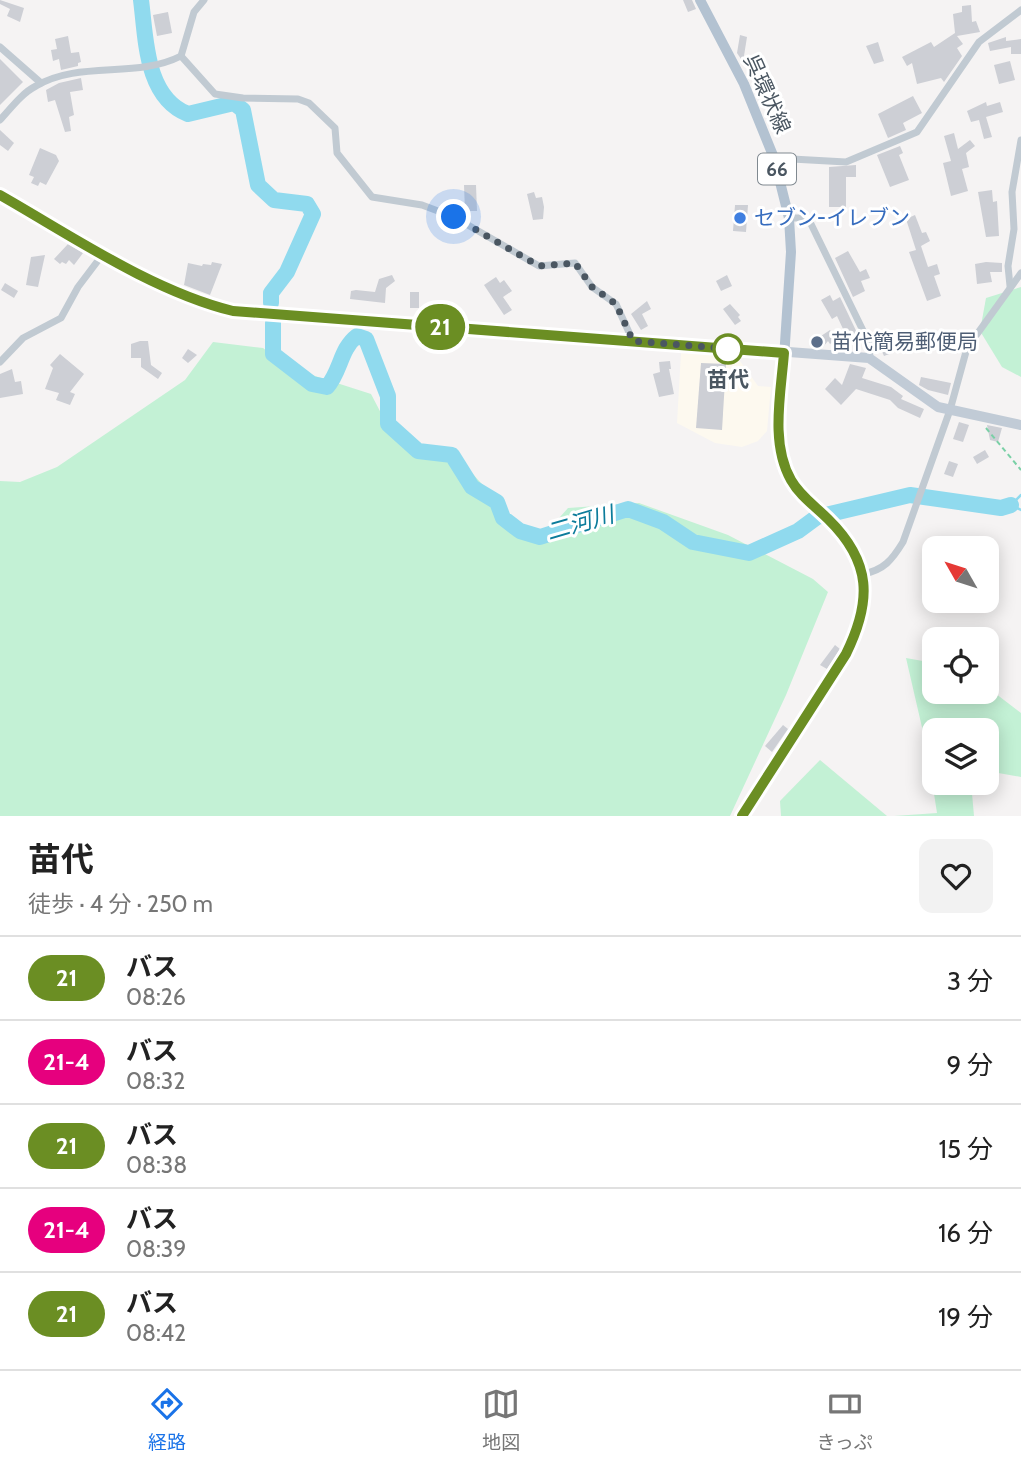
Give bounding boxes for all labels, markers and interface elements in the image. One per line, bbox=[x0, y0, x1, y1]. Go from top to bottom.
street label: 呉環状線 bbox=[739, 50, 796, 137]
road number: 66 bbox=[758, 154, 796, 184]
your location bbox=[436, 199, 471, 234]
place label: セブン-イレブン bbox=[754, 205, 910, 230]
marker: セブン-イレブン bbox=[732, 210, 748, 226]
line badge: 21 bbox=[408, 304, 472, 350]
text: 21 bbox=[429, 312, 451, 341]
place label: 苗代簡易郵便局 bbox=[831, 329, 978, 354]
marker: 苗代 bbox=[713, 334, 743, 364]
marker: 苗代簡易郵便局 bbox=[809, 334, 825, 350]
place label: 苗代 bbox=[707, 367, 749, 392]
water label: 二河川 bbox=[543, 499, 620, 546]
north arrow bbox=[922, 536, 999, 612]
map controls bbox=[922, 536, 999, 795]
button: locate bbox=[922, 627, 999, 704]
button: layers bbox=[922, 718, 999, 795]
text: 苗代 bbox=[28, 839, 94, 879]
button: heart bbox=[919, 839, 993, 913]
text: 徒歩 · 4 分 · 250 m bbox=[28, 890, 213, 918]
text: バス bbox=[126, 951, 178, 983]
text: 21 bbox=[56, 963, 77, 992]
text: 3 分 bbox=[947, 965, 993, 997]
text: 08:26 bbox=[126, 983, 186, 1011]
text: バス bbox=[126, 1035, 178, 1067]
text: 21-4 bbox=[43, 1047, 90, 1076]
text: 9 分 bbox=[946, 1049, 993, 1081]
text: 08:32 bbox=[126, 1067, 185, 1095]
text: バス bbox=[126, 1119, 178, 1151]
text: 21 bbox=[56, 1131, 77, 1160]
text: 15 分 bbox=[939, 1133, 993, 1165]
text: 08:38 bbox=[126, 1151, 187, 1179]
text: バス bbox=[126, 1203, 178, 1235]
text: 21-4 bbox=[43, 1215, 90, 1244]
text: 16 分 bbox=[938, 1217, 993, 1249]
text: 08:39 bbox=[126, 1235, 186, 1263]
text: バス bbox=[126, 1287, 178, 1319]
text: 21 bbox=[56, 1299, 77, 1328]
text: 19 分 bbox=[938, 1301, 993, 1333]
text: 08:42 bbox=[126, 1319, 186, 1347]
tab: 経路 bbox=[148, 1385, 186, 1454]
tab: 地図 bbox=[482, 1385, 520, 1454]
tab: きっぷ bbox=[817, 1385, 873, 1454]

